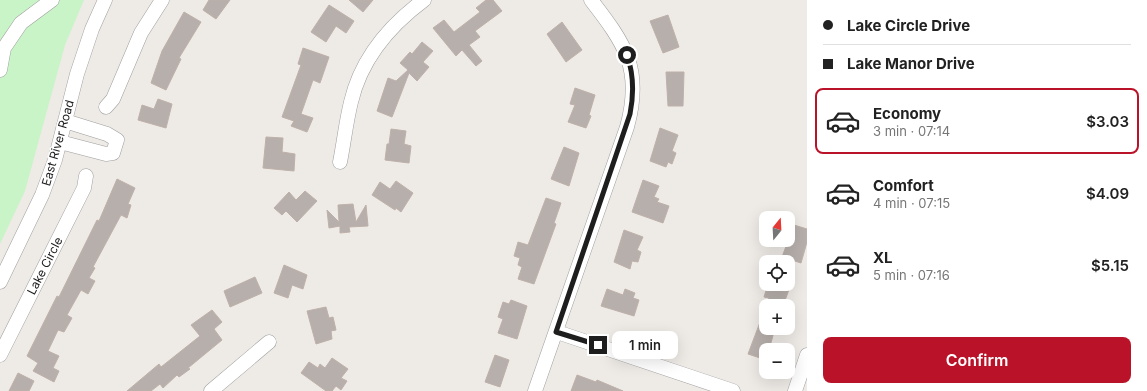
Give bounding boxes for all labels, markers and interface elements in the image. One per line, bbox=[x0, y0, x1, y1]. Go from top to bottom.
text: Lake Circle Drive bbox=[847, 16, 970, 35]
route start bbox=[618, 46, 636, 64]
text: Lake Manor Drive bbox=[847, 54, 975, 73]
street label: East River Road bbox=[38, 98, 77, 187]
icon: car bbox=[825, 103, 861, 139]
text: Economy bbox=[873, 104, 941, 123]
text: $3.03 bbox=[1086, 112, 1129, 131]
text: 3 min · 07:14 bbox=[873, 123, 950, 139]
icon: car bbox=[825, 175, 861, 211]
text: Comfort bbox=[873, 176, 934, 195]
text: $4.09 bbox=[1086, 184, 1129, 203]
text: 4 min · 07:15 bbox=[873, 195, 950, 211]
north arrow bbox=[759, 211, 795, 247]
map controls bbox=[759, 211, 795, 379]
street label: Lake Circle bbox=[24, 234, 66, 297]
icon: car bbox=[825, 247, 861, 283]
text: XL bbox=[873, 248, 893, 267]
button: locate bbox=[759, 255, 795, 291]
text: $5.15 bbox=[1091, 256, 1129, 275]
text: 5 min · 07:16 bbox=[873, 267, 950, 283]
button: + bbox=[759, 299, 795, 335]
callout: 1 min bbox=[612, 331, 678, 359]
route end bbox=[589, 336, 607, 354]
text: 1 min bbox=[629, 337, 661, 353]
button: Confirm bbox=[823, 337, 1131, 383]
button: − bbox=[759, 343, 795, 379]

